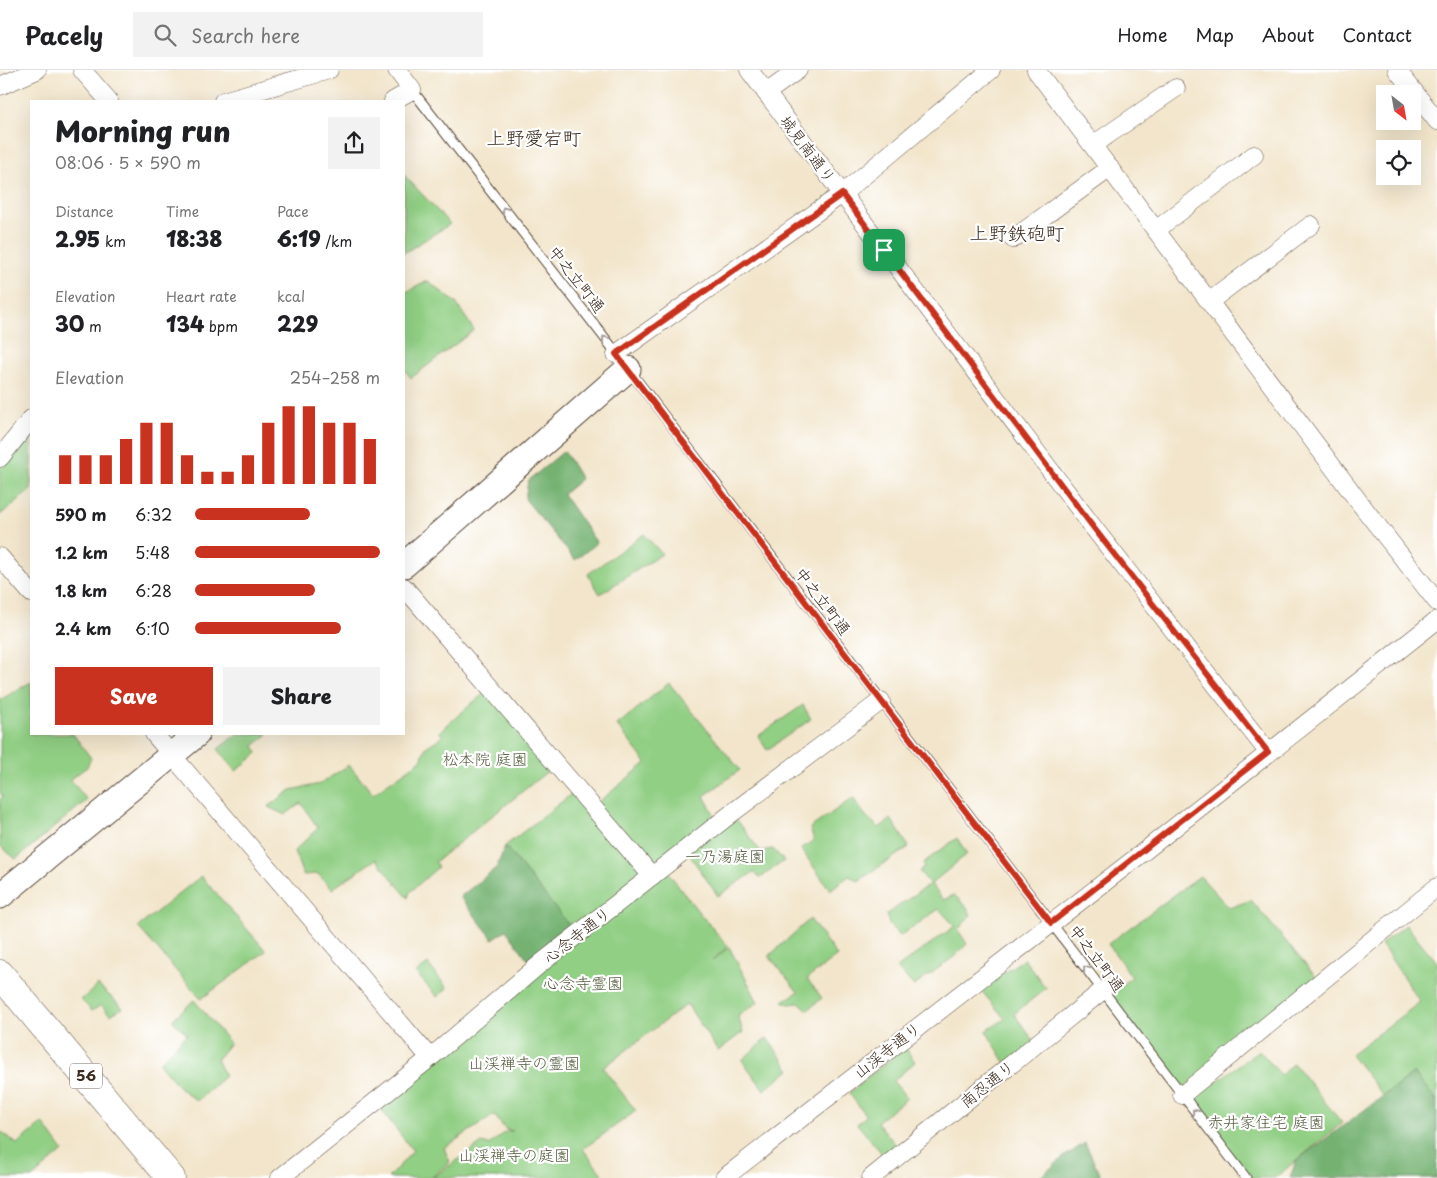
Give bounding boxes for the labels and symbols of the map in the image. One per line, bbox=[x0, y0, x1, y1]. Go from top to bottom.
north arrow bbox=[1376, 85, 1421, 130]
street label: 城見南通り bbox=[775, 109, 842, 188]
district label: 上野愛宕町 bbox=[486, 123, 582, 151]
one-way arrow bbox=[502, 207, 511, 216]
district label: 上野鉄砲町 bbox=[969, 218, 1065, 246]
pin bbox=[863, 229, 905, 271]
street label: 中之立町通 bbox=[544, 239, 612, 317]
one-way arrow bbox=[602, 335, 611, 345]
street label: 中之立町通 bbox=[790, 561, 857, 640]
park label: 松本院 庭園 bbox=[442, 746, 528, 770]
park label: 一乃湯庭園 bbox=[685, 843, 765, 867]
street label: 心念寺通り bbox=[537, 900, 615, 968]
street label: 中之立町通 bbox=[1064, 918, 1131, 997]
one-way arrow bbox=[1083, 965, 1092, 975]
park label: 心念寺霊園 bbox=[543, 970, 623, 994]
street label: 山渓寺通り bbox=[847, 1015, 925, 1083]
park label: 山渓禅寺の霊園 bbox=[468, 1050, 580, 1074]
street label: 南忍通り bbox=[954, 1054, 1019, 1113]
road number: 56 bbox=[70, 1064, 102, 1088]
one-way arrow bbox=[1192, 1108, 1201, 1118]
park label: 赤井家住宅 庭園 bbox=[1207, 1109, 1325, 1133]
park label: 山渓禅寺の庭園 bbox=[458, 1142, 570, 1166]

